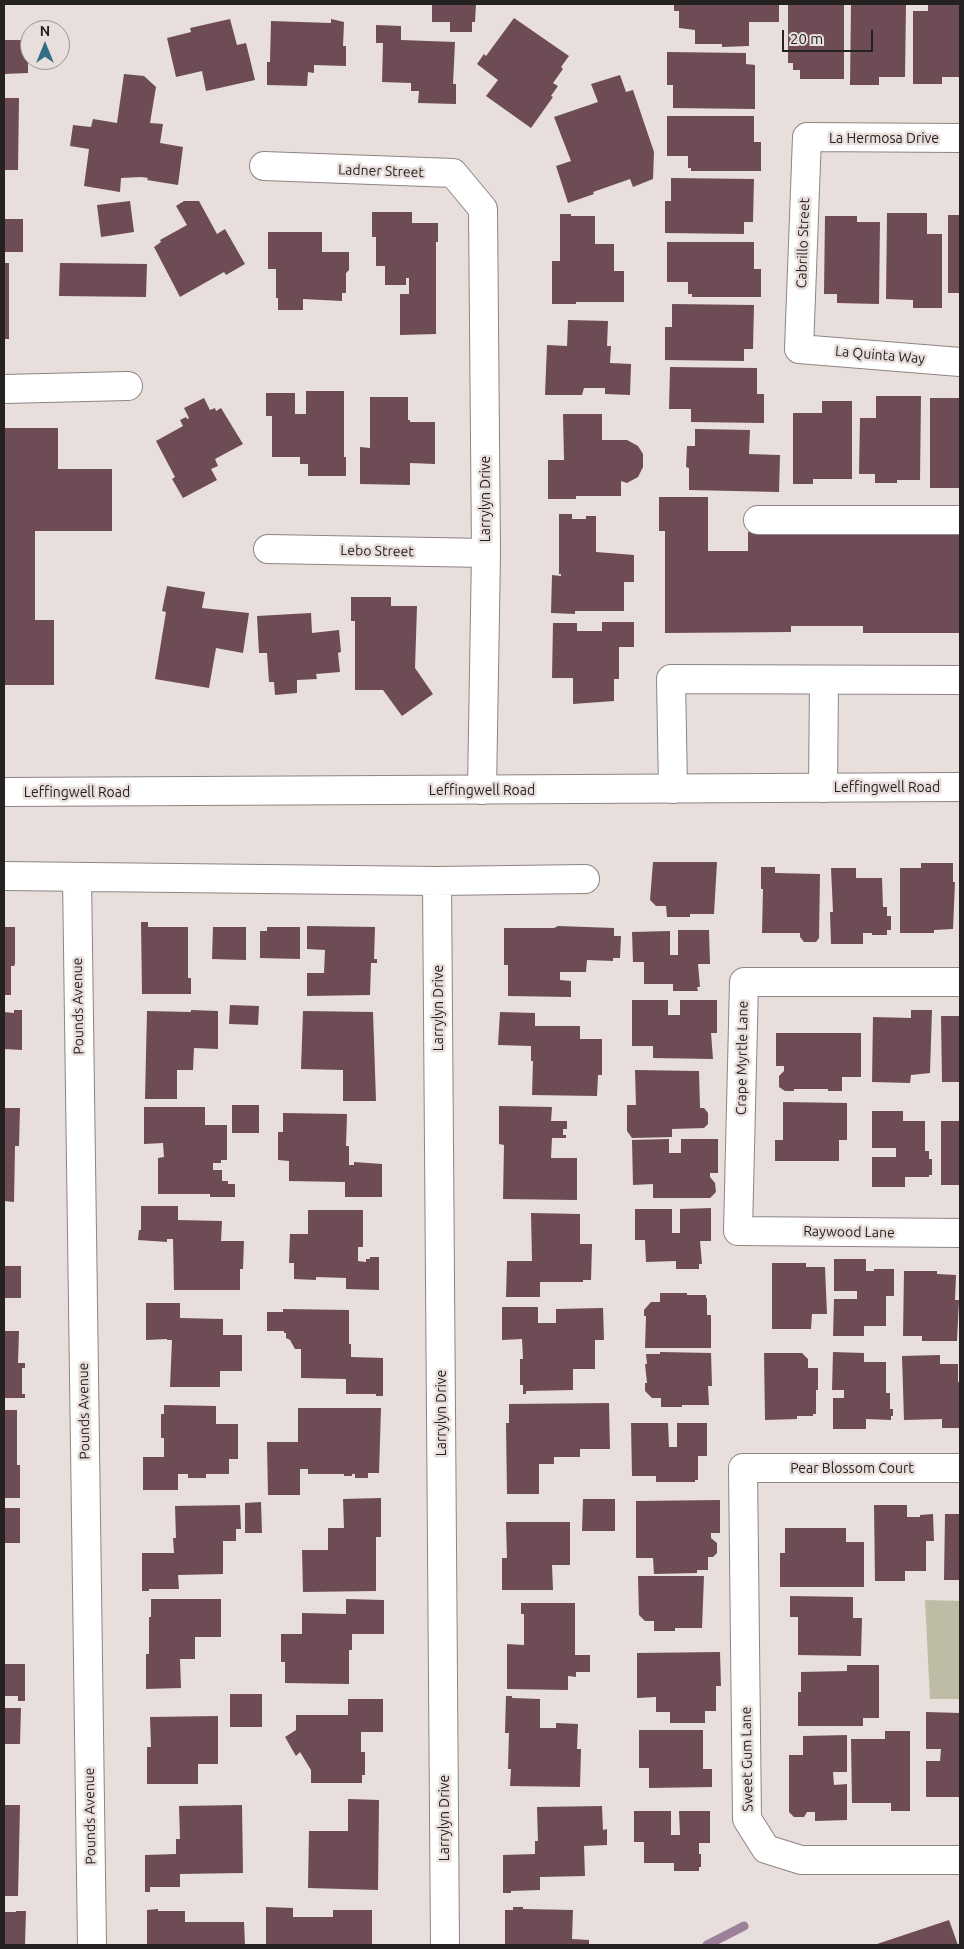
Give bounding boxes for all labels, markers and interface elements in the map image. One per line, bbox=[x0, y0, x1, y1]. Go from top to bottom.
north arrow bbox=[20, 20, 70, 70]
scale bar bbox=[784, 20, 875, 52]
text: N bbox=[40, 23, 50, 39]
text: 20 m bbox=[790, 30, 823, 47]
street label: La Hermosa Drive bbox=[829, 130, 939, 146]
street label: Ladner Street bbox=[338, 161, 424, 181]
street label: Cabrillo Street bbox=[793, 197, 813, 289]
street label: La Quinta Way bbox=[834, 343, 926, 367]
street label: Larrylyn Drive bbox=[477, 456, 493, 542]
street label: Lebo Street bbox=[340, 542, 414, 560]
street label: Leffingwell Road bbox=[834, 779, 940, 795]
street label: Leffingwell Road bbox=[429, 782, 535, 798]
street label: Leffingwell Road bbox=[24, 784, 130, 800]
street label: Pounds Avenue bbox=[69, 957, 87, 1055]
street label: Larrylyn Drive bbox=[430, 965, 446, 1051]
street label: Crape Myrtle Lane bbox=[733, 1001, 751, 1115]
street label: Raywood Lane bbox=[803, 1223, 895, 1241]
street label: Pounds Avenue bbox=[75, 1362, 93, 1460]
street label: Larrylyn Drive bbox=[433, 1370, 449, 1456]
street label: Pear Blossom Court bbox=[790, 1460, 914, 1476]
street label: Sweet Gum Lane bbox=[738, 1706, 756, 1812]
street label: Pounds Avenue bbox=[81, 1767, 99, 1865]
street label: Larrylyn Drive bbox=[436, 1775, 452, 1861]

